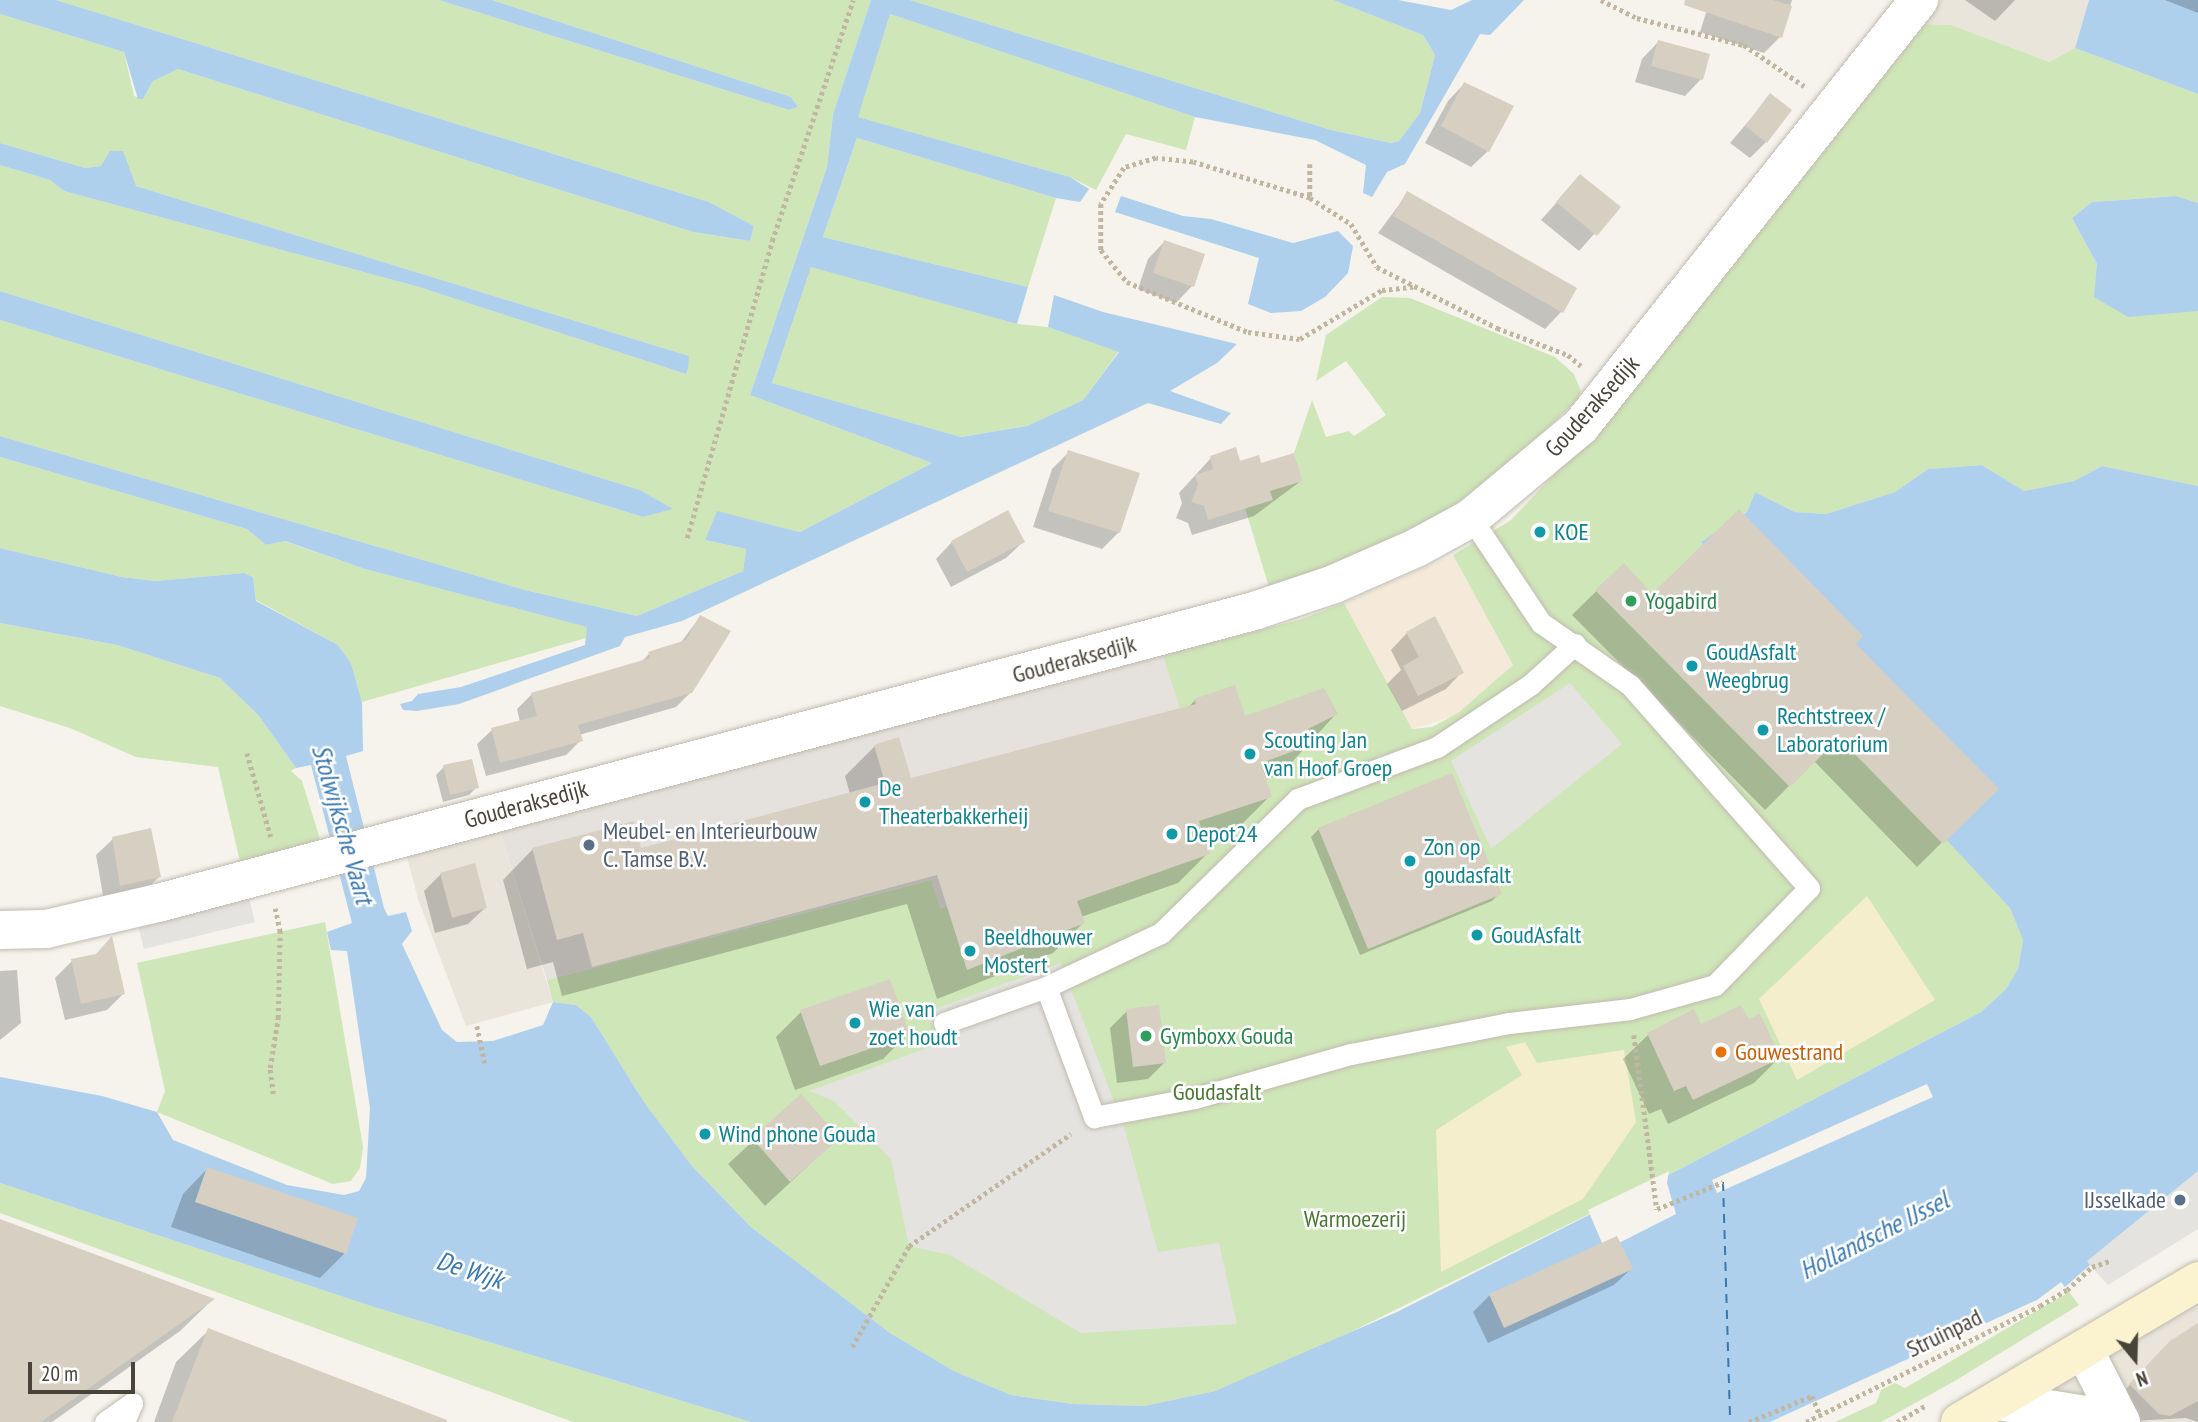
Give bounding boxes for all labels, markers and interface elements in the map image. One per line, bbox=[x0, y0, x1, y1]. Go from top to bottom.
street label: Gouderaksedijk bbox=[1539, 349, 1645, 463]
place label: KOE bbox=[1554, 518, 1589, 546]
marker: KOE bbox=[1532, 524, 1548, 540]
place label: Yogabird bbox=[1645, 587, 1717, 615]
marker: Yogabird bbox=[1623, 593, 1639, 609]
street label: Gouderaksedijk bbox=[1009, 629, 1139, 689]
place label: GoudAsfalt Weegbrug bbox=[1706, 638, 1796, 694]
marker: GoudAsfalt Weegbrug bbox=[1684, 658, 1700, 674]
place label: Rechtstreex / Laboratorium bbox=[1777, 702, 1888, 758]
marker: Rechtstreex / Laboratorium bbox=[1755, 722, 1771, 738]
place label: Scouting Jan van Hoof Groep bbox=[1264, 726, 1392, 782]
water label: Stolwijksche Vaart bbox=[305, 741, 381, 907]
marker: Scouting Jan van Hoof Groep bbox=[1242, 746, 1258, 762]
street label: Gouderaksedijk bbox=[461, 774, 591, 834]
place label: De Theaterbakkerheij bbox=[879, 774, 1028, 830]
marker: De Theaterbakkerheij bbox=[857, 794, 873, 810]
place label: Meubel- en Interieurbouw C. Tamse B.V. bbox=[603, 817, 819, 873]
place label: Depot24 bbox=[1186, 820, 1258, 848]
marker: Depot24 bbox=[1164, 826, 1180, 842]
place label: Zon op goudasfalt bbox=[1424, 833, 1511, 889]
marker: Meubel- en Interieurbouw C. Tamse B.V. bbox=[581, 837, 597, 853]
marker: Zon op goudasfalt bbox=[1402, 853, 1418, 869]
place label: GoudAsfalt bbox=[1491, 921, 1581, 949]
place label: Beeldhouwer Mostert bbox=[984, 923, 1093, 979]
marker: GoudAsfalt bbox=[1469, 927, 1485, 943]
marker: Beeldhouwer Mostert bbox=[962, 943, 978, 959]
place label: Wie van zoet houdt bbox=[869, 995, 958, 1051]
marker: Wie van zoet houdt bbox=[847, 1015, 863, 1031]
place label: Gymboxx Gouda bbox=[1160, 1022, 1294, 1050]
marker: Gymboxx Gouda bbox=[1138, 1028, 1154, 1044]
place label: Gouwestrand bbox=[1735, 1038, 1843, 1066]
marker: Gouwestrand bbox=[1713, 1044, 1729, 1060]
park label: Goudasfalt bbox=[1173, 1078, 1261, 1106]
place label: Wind phone Gouda bbox=[719, 1120, 876, 1148]
marker: Wind phone Gouda bbox=[697, 1126, 713, 1142]
water label: Hollandsche IJssel bbox=[1794, 1184, 1954, 1286]
place label: IJsselkade bbox=[2084, 1186, 2166, 1214]
marker: IJsselkade bbox=[2172, 1192, 2188, 1208]
park label: Warmoezerij bbox=[1304, 1205, 1406, 1233]
water label: De Wijk bbox=[433, 1245, 507, 1295]
street label: Struinpad bbox=[1902, 1303, 1986, 1363]
north arrow bbox=[2100, 1324, 2170, 1394]
scale bar bbox=[32, 1348, 138, 1392]
text: 20 m bbox=[41, 1360, 78, 1387]
text: N bbox=[2133, 1366, 2151, 1392]

